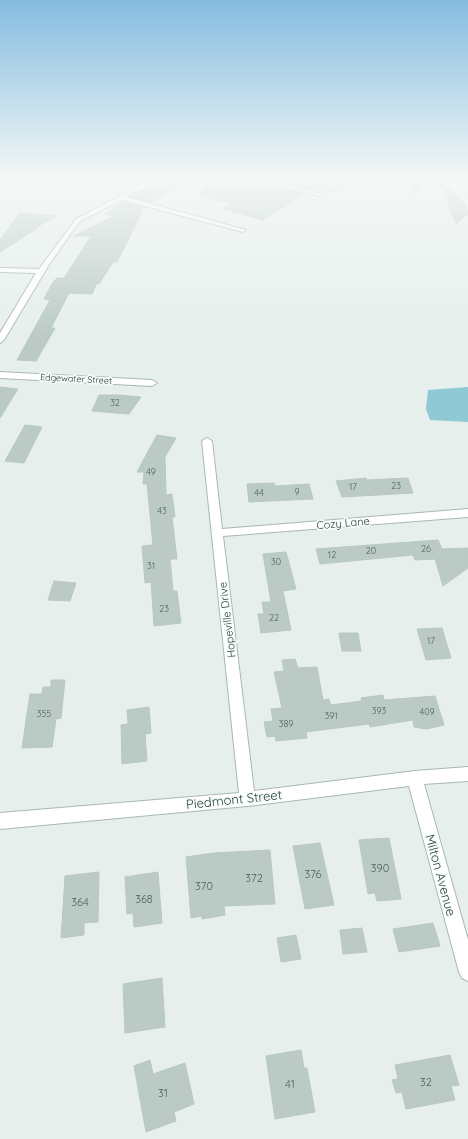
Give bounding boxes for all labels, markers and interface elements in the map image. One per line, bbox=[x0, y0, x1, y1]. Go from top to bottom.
street label: Edgewater Street bbox=[40, 371, 112, 386]
house number: 32 bbox=[110, 397, 120, 408]
house number: 49 bbox=[146, 466, 156, 477]
house number: 23 bbox=[391, 480, 401, 491]
house number: 17 bbox=[349, 481, 357, 492]
house number: 9 bbox=[294, 486, 300, 497]
house number: 44 bbox=[254, 487, 264, 498]
house number: 43 bbox=[157, 505, 167, 516]
street label: Cozy Lane bbox=[316, 514, 370, 532]
house number: 26 bbox=[421, 543, 431, 554]
house number: 20 bbox=[366, 545, 376, 556]
house number: 12 bbox=[328, 549, 336, 560]
house number: 30 bbox=[271, 556, 281, 567]
house number: 31 bbox=[147, 560, 155, 571]
street label: Hopeville Drive bbox=[215, 581, 239, 659]
house number: 23 bbox=[159, 603, 169, 614]
house number: 22 bbox=[269, 612, 279, 623]
house number: 17 bbox=[427, 635, 435, 646]
house number: 393 bbox=[372, 705, 387, 716]
house number: 409 bbox=[419, 706, 435, 717]
house number: 355 bbox=[37, 708, 51, 719]
house number: 391 bbox=[324, 710, 338, 721]
house number: 389 bbox=[279, 718, 293, 729]
street label: Piedmont Street bbox=[185, 786, 283, 812]
street label: Milton Avenue bbox=[422, 832, 460, 918]
house number: 390 bbox=[371, 861, 389, 875]
house number: 376 bbox=[305, 867, 322, 881]
house number: 372 bbox=[245, 871, 263, 885]
house number: 370 bbox=[195, 879, 213, 893]
house number: 368 bbox=[135, 892, 153, 906]
house number: 364 bbox=[71, 895, 89, 909]
house number: 32 bbox=[420, 1075, 432, 1089]
house number: 41 bbox=[285, 1077, 295, 1091]
house number: 31 bbox=[158, 1086, 168, 1100]

